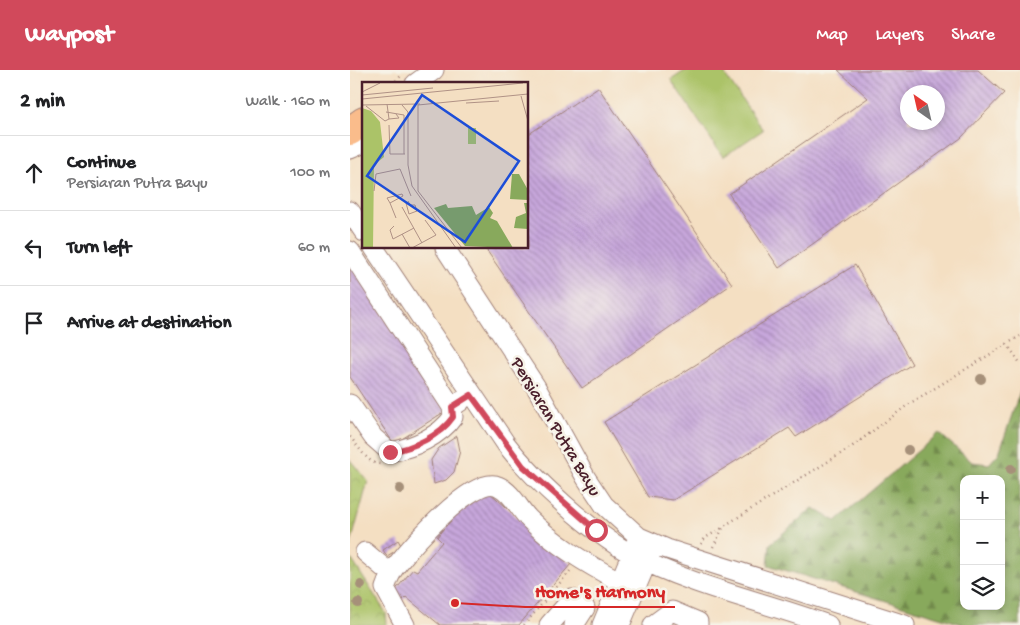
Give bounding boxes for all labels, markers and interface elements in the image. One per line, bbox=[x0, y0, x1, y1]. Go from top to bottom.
text: Waypost bbox=[25, 21, 113, 50]
text: Map bbox=[816, 25, 848, 46]
text: Layers bbox=[876, 25, 923, 46]
text: Share bbox=[951, 25, 995, 46]
inset map bbox=[362, 82, 529, 249]
north arrow bbox=[900, 85, 945, 130]
text: 2 min bbox=[20, 90, 65, 115]
text: Walk · 160 m bbox=[245, 93, 330, 112]
text: Continue bbox=[67, 152, 136, 175]
icon: ahead bbox=[20, 159, 48, 187]
text: 100 m bbox=[290, 164, 330, 183]
text: Persiaran Putra Bayu bbox=[67, 175, 208, 194]
icon: left bbox=[20, 234, 48, 262]
text: Turn left bbox=[67, 237, 131, 260]
text: 60 m bbox=[298, 239, 330, 258]
icon: arrive bbox=[20, 309, 48, 337]
text: Arrive at destination bbox=[67, 312, 231, 335]
street label: Persiaran Putra Bayu bbox=[505, 353, 605, 501]
route end bbox=[379, 441, 402, 464]
map controls bbox=[960, 475, 1005, 610]
button: + bbox=[960, 475, 1005, 520]
route start bbox=[585, 519, 608, 542]
button: − bbox=[960, 520, 1005, 565]
button: layers bbox=[960, 565, 1005, 610]
callout: Home's Harmony bbox=[525, 573, 675, 607]
text: Home's Harmony bbox=[535, 582, 666, 605]

